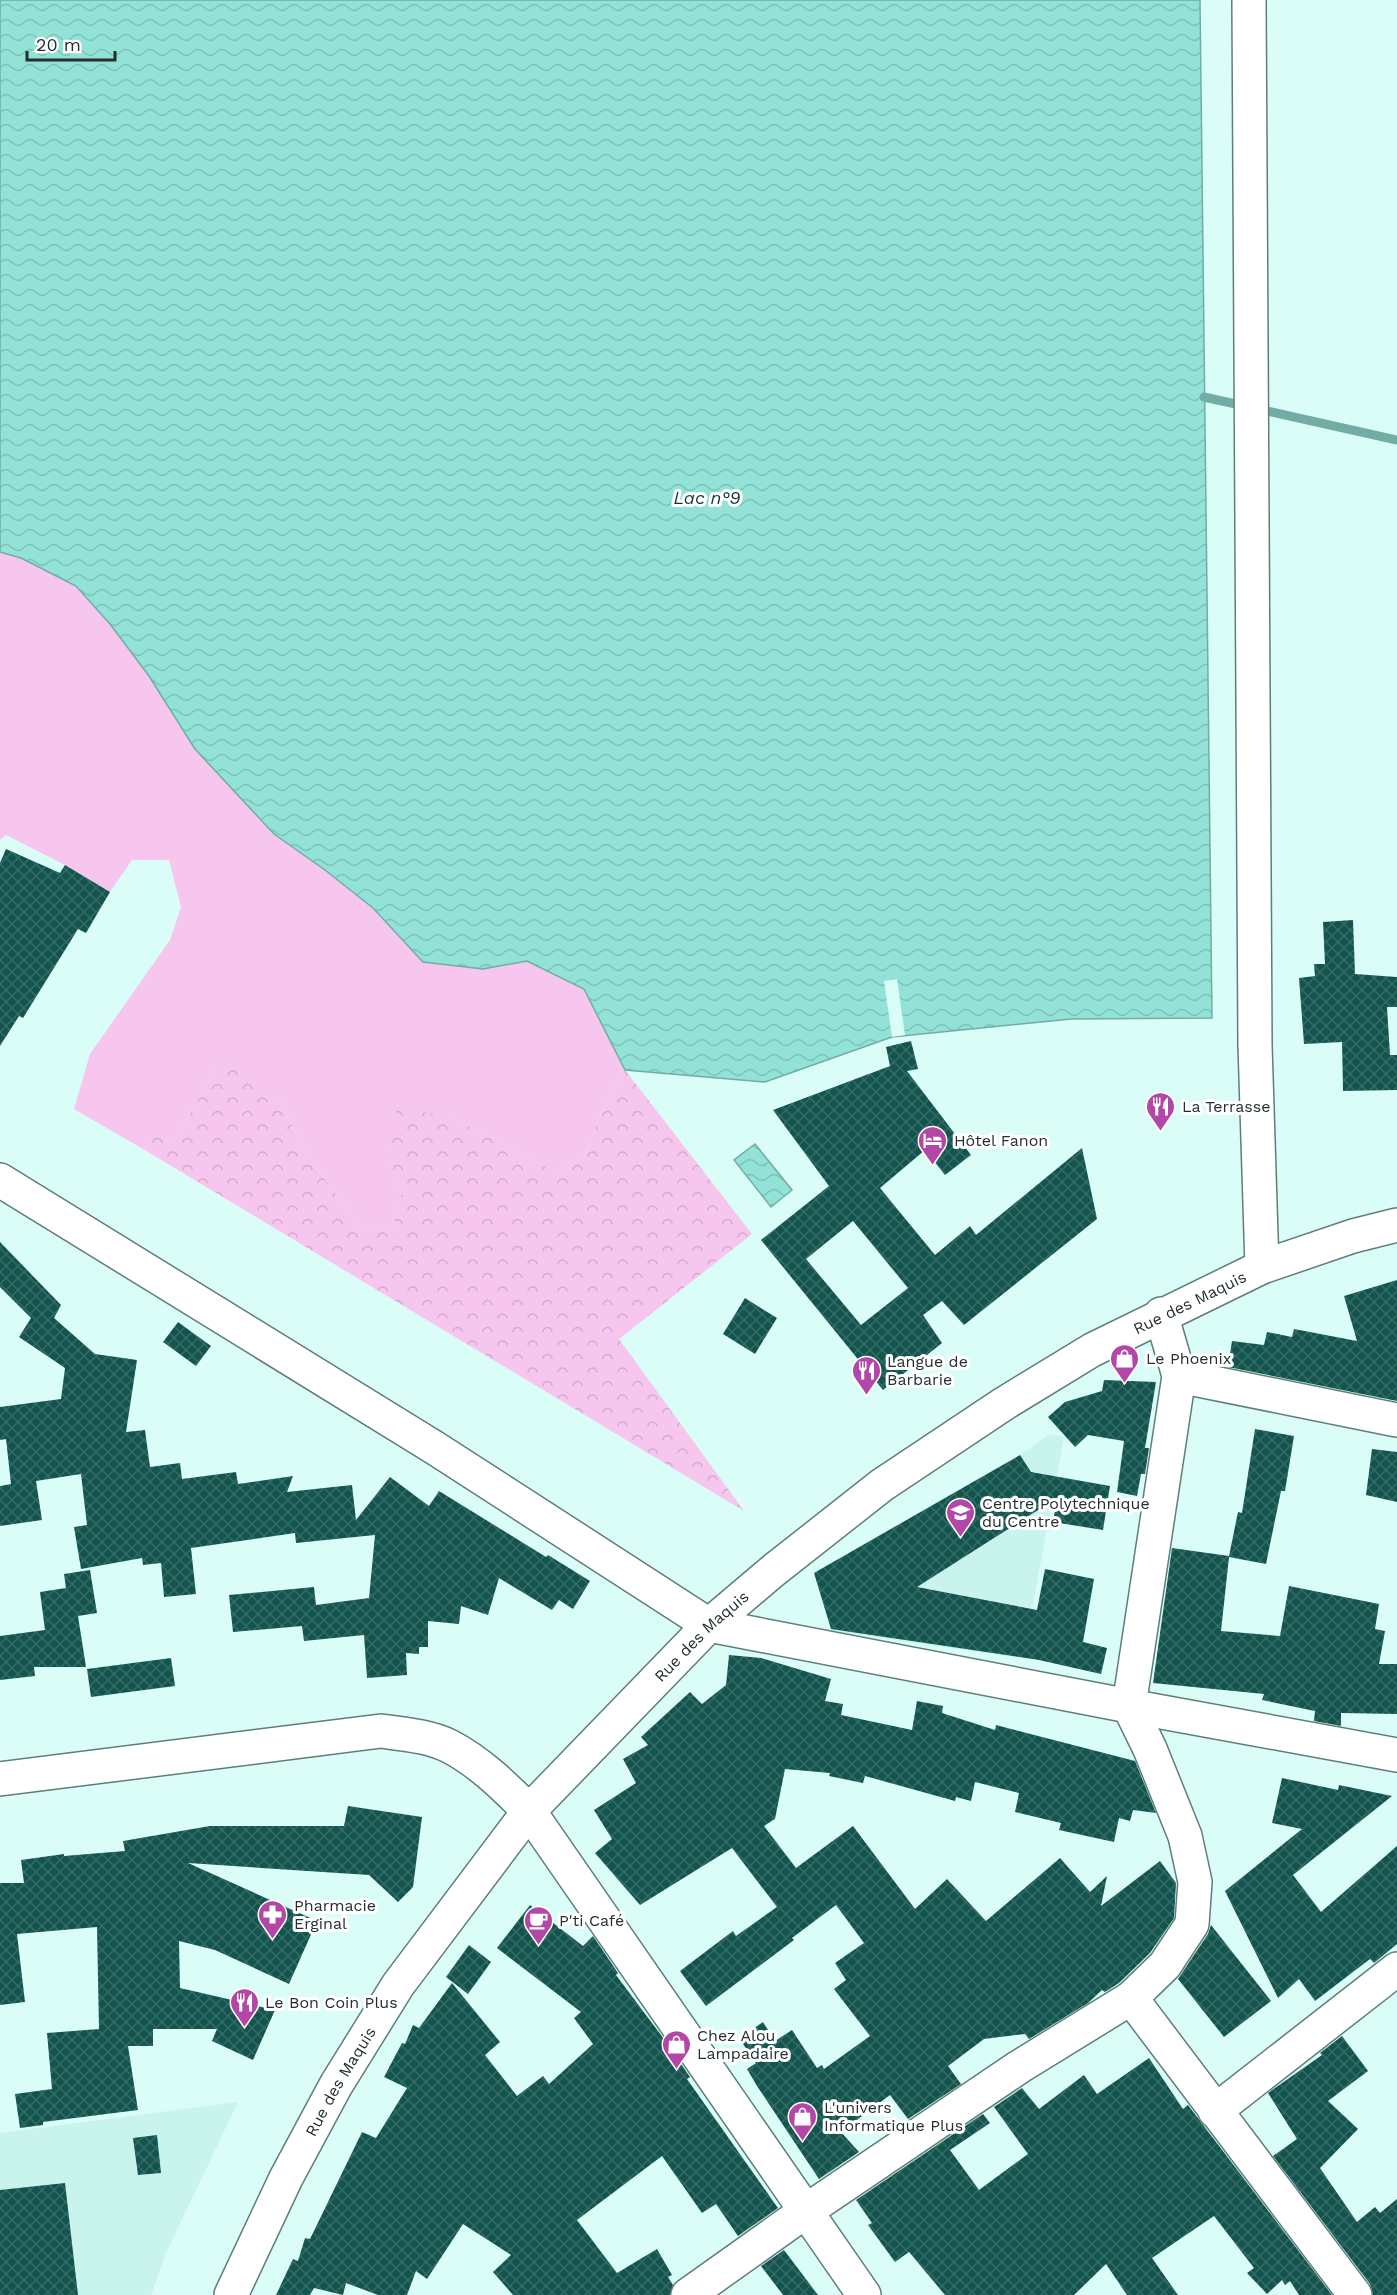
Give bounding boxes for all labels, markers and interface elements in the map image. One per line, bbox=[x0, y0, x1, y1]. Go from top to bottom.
scale bar bbox=[27, 24, 116, 62]
text: 20 m bbox=[36, 34, 81, 55]
water label: Lac n°9 bbox=[674, 487, 740, 508]
restaurant icon: La Terrasse bbox=[1145, 1090, 1177, 1132]
place label: La Terrasse bbox=[1182, 1097, 1270, 1116]
hotel icon: Hôtel Fanon bbox=[917, 1124, 949, 1166]
place label: Hôtel Fanon bbox=[954, 1131, 1048, 1150]
street label: Rue des Maquis bbox=[1130, 1267, 1249, 1338]
shop icon: Le Phoenix bbox=[1109, 1342, 1141, 1384]
place label: Le Phoenix bbox=[1146, 1349, 1231, 1368]
place label: Langue de Barbarie bbox=[887, 1352, 968, 1389]
restaurant icon: Langue de Barbarie bbox=[850, 1354, 882, 1396]
place label: Centre Polytechnique du Centre bbox=[982, 1494, 1150, 1531]
school or university icon: Centre Polytechnique du Centre bbox=[945, 1496, 977, 1538]
street label: Rue des Maquis bbox=[650, 1586, 752, 1685]
place label: Pharmacie Erginal bbox=[294, 1896, 376, 1933]
pharmacy icon: Pharmacie Erginal bbox=[257, 1898, 289, 1940]
cafe icon: P'ti Café bbox=[522, 1904, 554, 1946]
place label: P'ti Café bbox=[559, 1911, 624, 1930]
restaurant icon: Le Bon Coin Plus bbox=[228, 1986, 260, 2028]
place label: Le Bon Coin Plus bbox=[265, 1993, 398, 2012]
street label: Rue des Maquis bbox=[301, 2023, 379, 2139]
place label: Chez Alou Lampadaire bbox=[697, 2026, 789, 2063]
shop icon: Chez Alou Lampadaire bbox=[660, 2028, 692, 2070]
place label: L'univers Informatique Plus bbox=[824, 2098, 963, 2135]
shop icon: L'univers Informatique Plus bbox=[787, 2100, 819, 2142]

